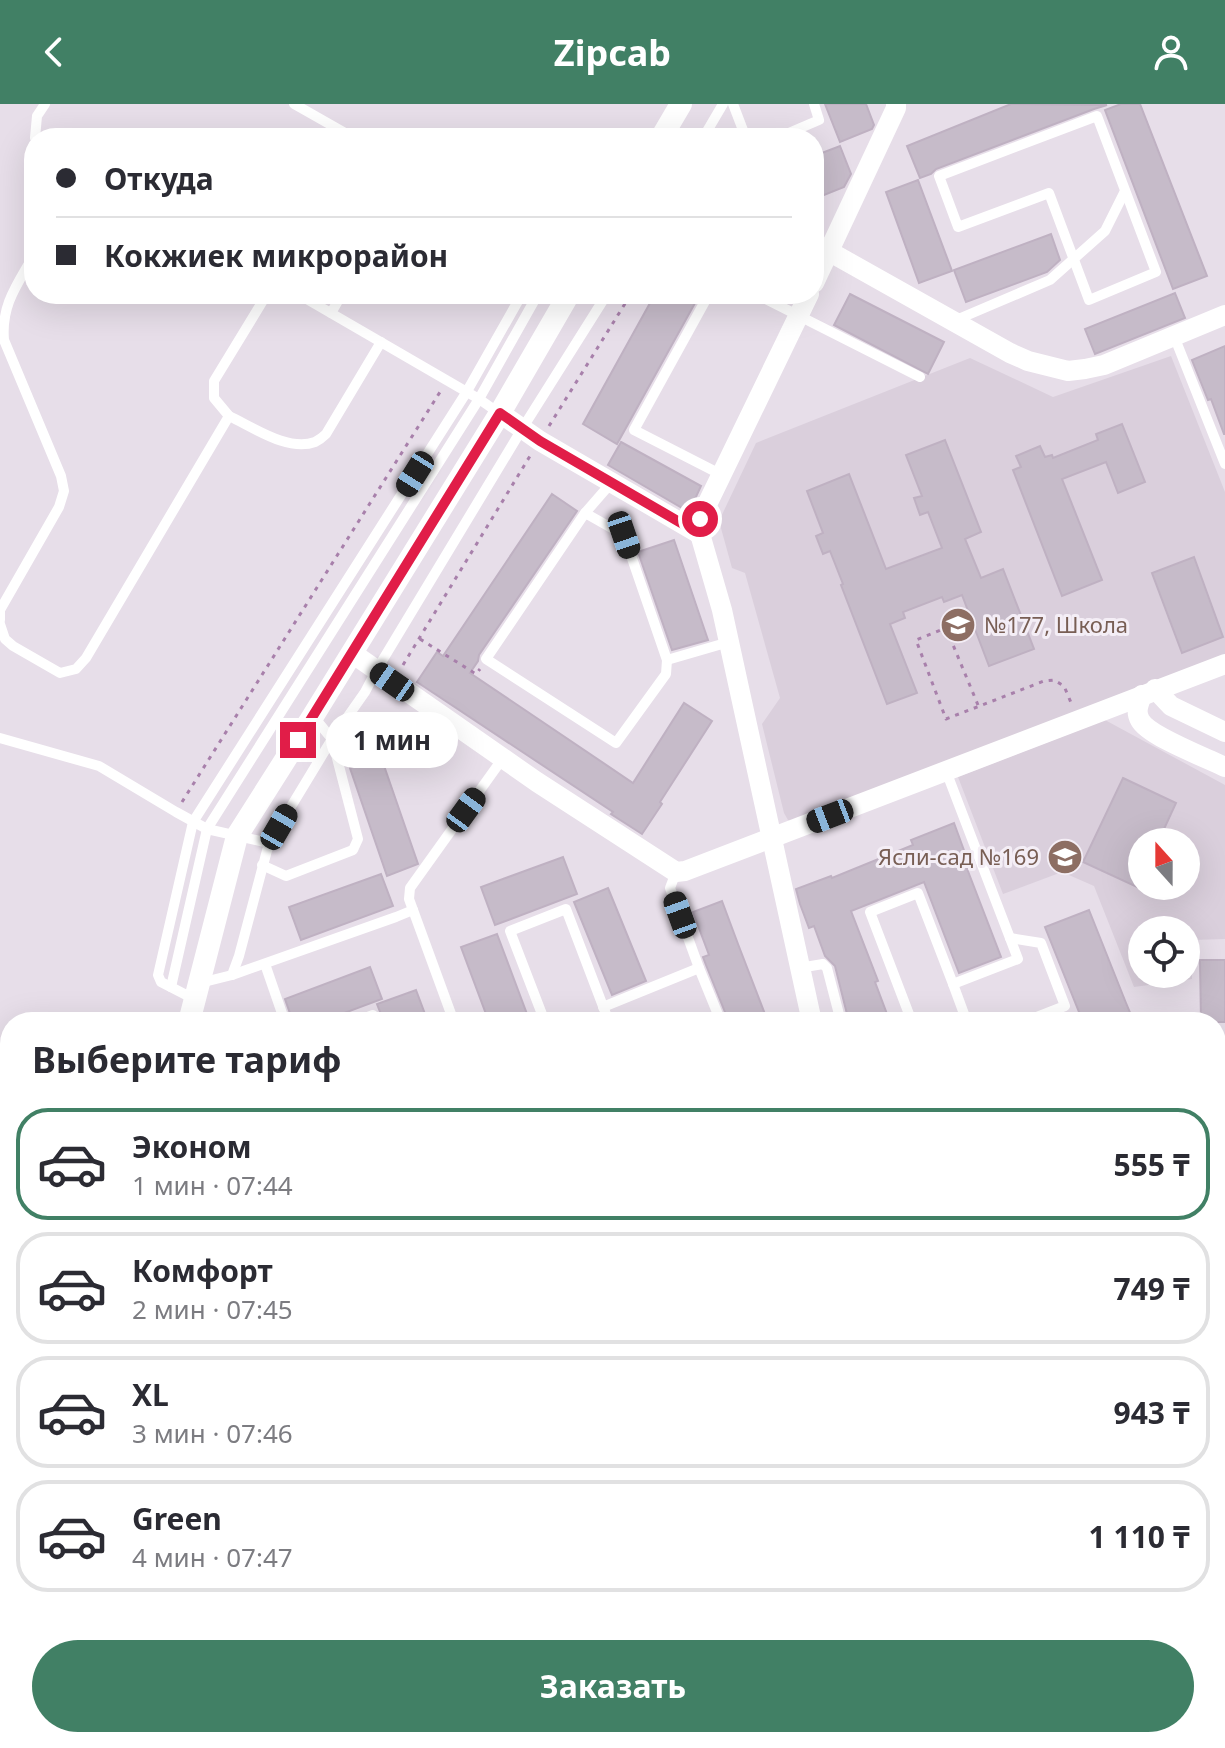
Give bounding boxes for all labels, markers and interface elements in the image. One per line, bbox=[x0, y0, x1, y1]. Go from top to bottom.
text: Zipcab bbox=[554, 28, 671, 77]
icon: back bbox=[32, 30, 76, 74]
icon: person bbox=[1149, 30, 1193, 74]
text: Откуда bbox=[104, 158, 214, 199]
text: Кокжиек микрорайон bbox=[104, 235, 448, 276]
car bbox=[392, 447, 438, 501]
route start bbox=[682, 501, 718, 537]
car bbox=[605, 508, 643, 562]
school or university icon: №177, Школа bbox=[939, 606, 977, 644]
place label: №177, Школа bbox=[984, 609, 1128, 639]
car bbox=[365, 658, 419, 706]
callout: 1 мин bbox=[326, 712, 458, 768]
route end bbox=[280, 722, 316, 758]
text: 1 мин bbox=[353, 722, 431, 758]
car bbox=[442, 784, 490, 836]
car bbox=[803, 796, 857, 836]
car bbox=[257, 800, 301, 854]
north arrow bbox=[1128, 828, 1200, 900]
map controls bbox=[1128, 828, 1200, 988]
school or university icon: Ясли-сад №169 bbox=[1046, 838, 1084, 876]
place label: Ясли-сад №169 bbox=[878, 841, 1039, 871]
car bbox=[661, 888, 699, 942]
button: locate bbox=[1128, 916, 1200, 988]
text: Выберите тариф bbox=[32, 1035, 341, 1084]
text: Эконом bbox=[132, 1126, 252, 1167]
icon: car bbox=[36, 1128, 108, 1200]
text: 555 ₸ bbox=[1114, 1144, 1190, 1185]
text: 1 мин · 07:44 bbox=[132, 1167, 293, 1203]
text: Комфорт bbox=[132, 1250, 273, 1291]
icon: car bbox=[36, 1252, 108, 1324]
text: 749 ₸ bbox=[1114, 1268, 1190, 1309]
text: 2 мин · 07:45 bbox=[132, 1291, 293, 1327]
text: XL bbox=[132, 1374, 169, 1415]
icon: car bbox=[36, 1376, 108, 1448]
text: 943 ₸ bbox=[1114, 1392, 1190, 1433]
text: 3 мин · 07:46 bbox=[132, 1415, 293, 1451]
text: Green bbox=[132, 1498, 222, 1539]
icon: car bbox=[36, 1500, 108, 1572]
text: 1 110 ₸ bbox=[1089, 1516, 1190, 1557]
text: 4 мин · 07:47 bbox=[132, 1539, 293, 1575]
button: Заказать bbox=[32, 1640, 1194, 1732]

